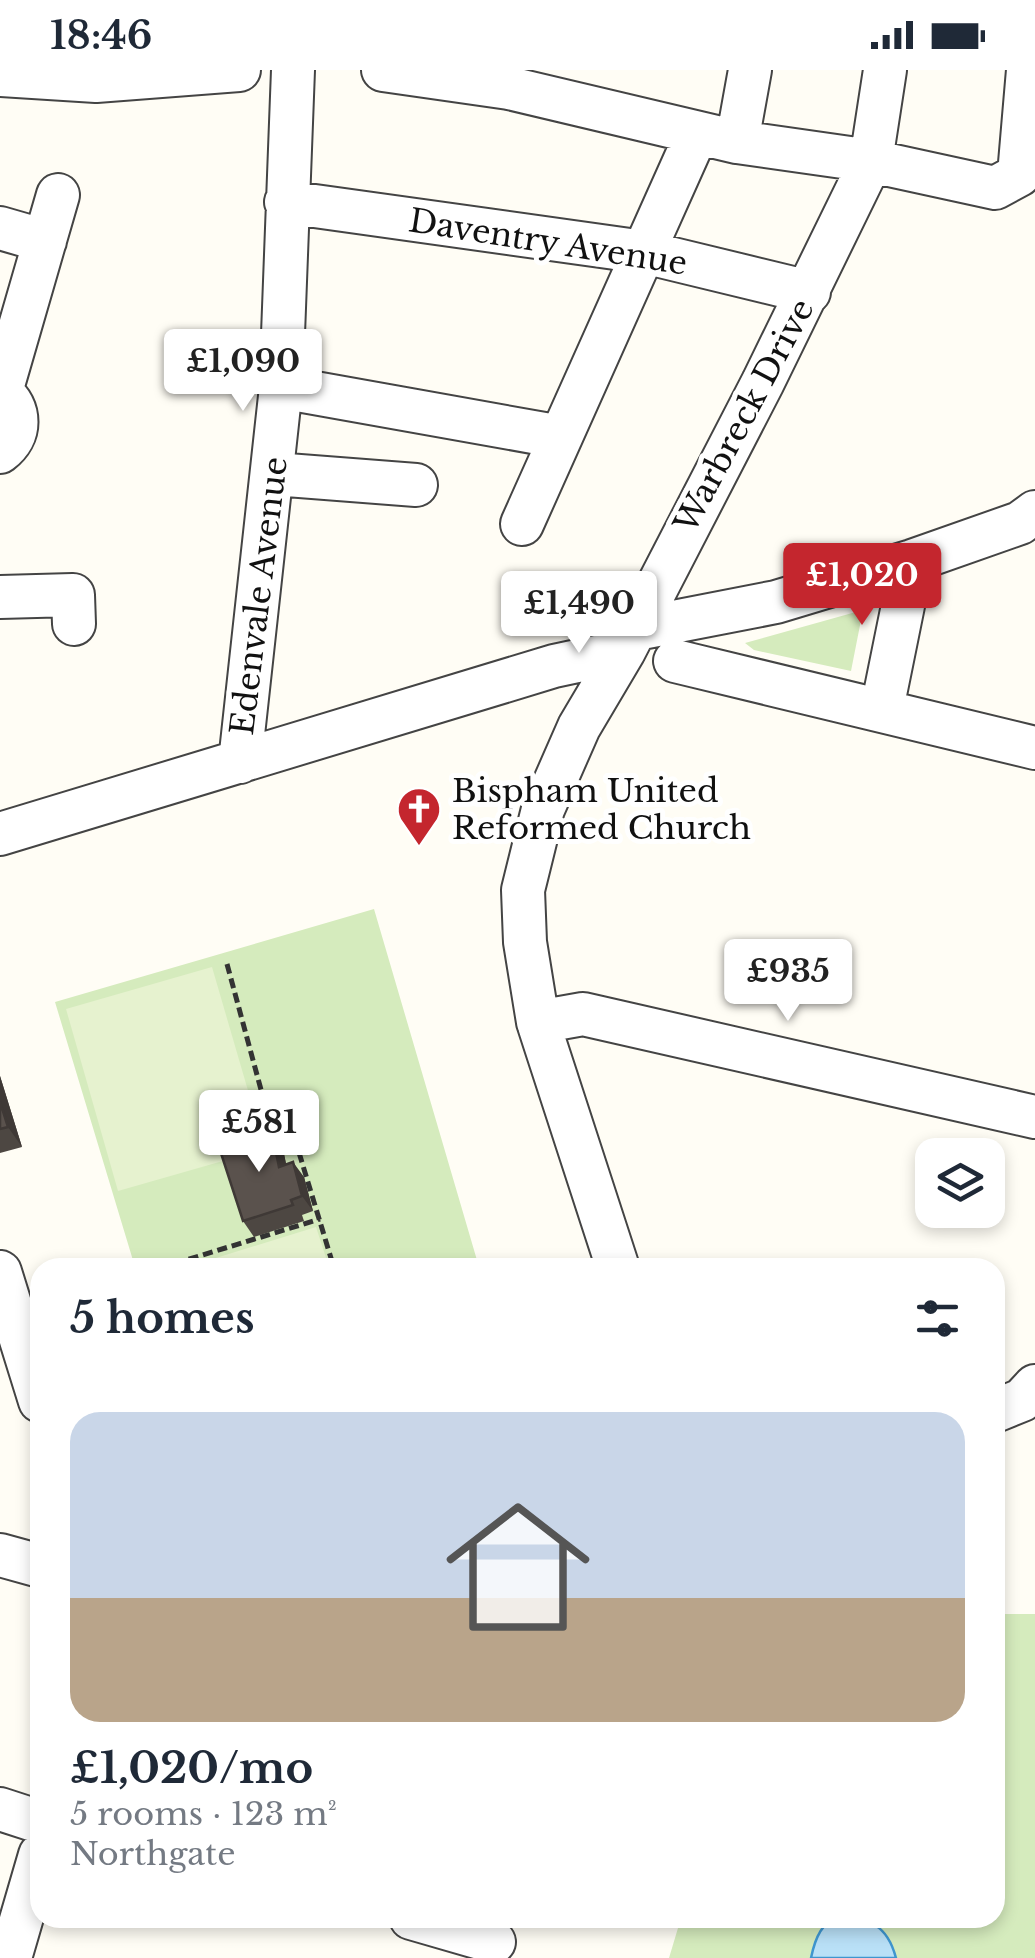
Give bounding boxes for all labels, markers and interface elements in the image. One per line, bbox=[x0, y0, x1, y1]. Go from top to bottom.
text: 18:46 bbox=[50, 12, 152, 59]
street label: Daventry Avenue bbox=[406, 200, 690, 284]
street label: Warbreck Drive bbox=[665, 292, 822, 541]
pin: £1,090 bbox=[162, 329, 324, 414]
text: £1,090 bbox=[186, 341, 300, 381]
street label: Edenvale Avenue bbox=[222, 455, 296, 737]
pin: £1,020 bbox=[781, 543, 943, 628]
text: £1,020 bbox=[805, 555, 919, 595]
pin: £1,490 bbox=[498, 571, 660, 656]
text: £1,490 bbox=[523, 583, 635, 623]
place label: Bispham United Reformed Church bbox=[452, 771, 751, 848]
church icon: Bispham United Reformed Church bbox=[396, 786, 442, 847]
pin: £935 bbox=[729, 939, 847, 1024]
text: £935 bbox=[746, 951, 830, 991]
pin: £581 bbox=[200, 1090, 318, 1175]
text: £581 bbox=[221, 1102, 297, 1142]
map controls bbox=[915, 1138, 1005, 1228]
button: layers bbox=[915, 1138, 1005, 1228]
icon: filters bbox=[910, 1291, 965, 1346]
text: 5 homes bbox=[70, 1292, 254, 1344]
icon: home bbox=[428, 1477, 608, 1657]
text: £1,020/mo bbox=[70, 1742, 313, 1794]
text: 5 rooms · 123 m² bbox=[70, 1794, 337, 1834]
text: Northgate bbox=[70, 1834, 236, 1874]

